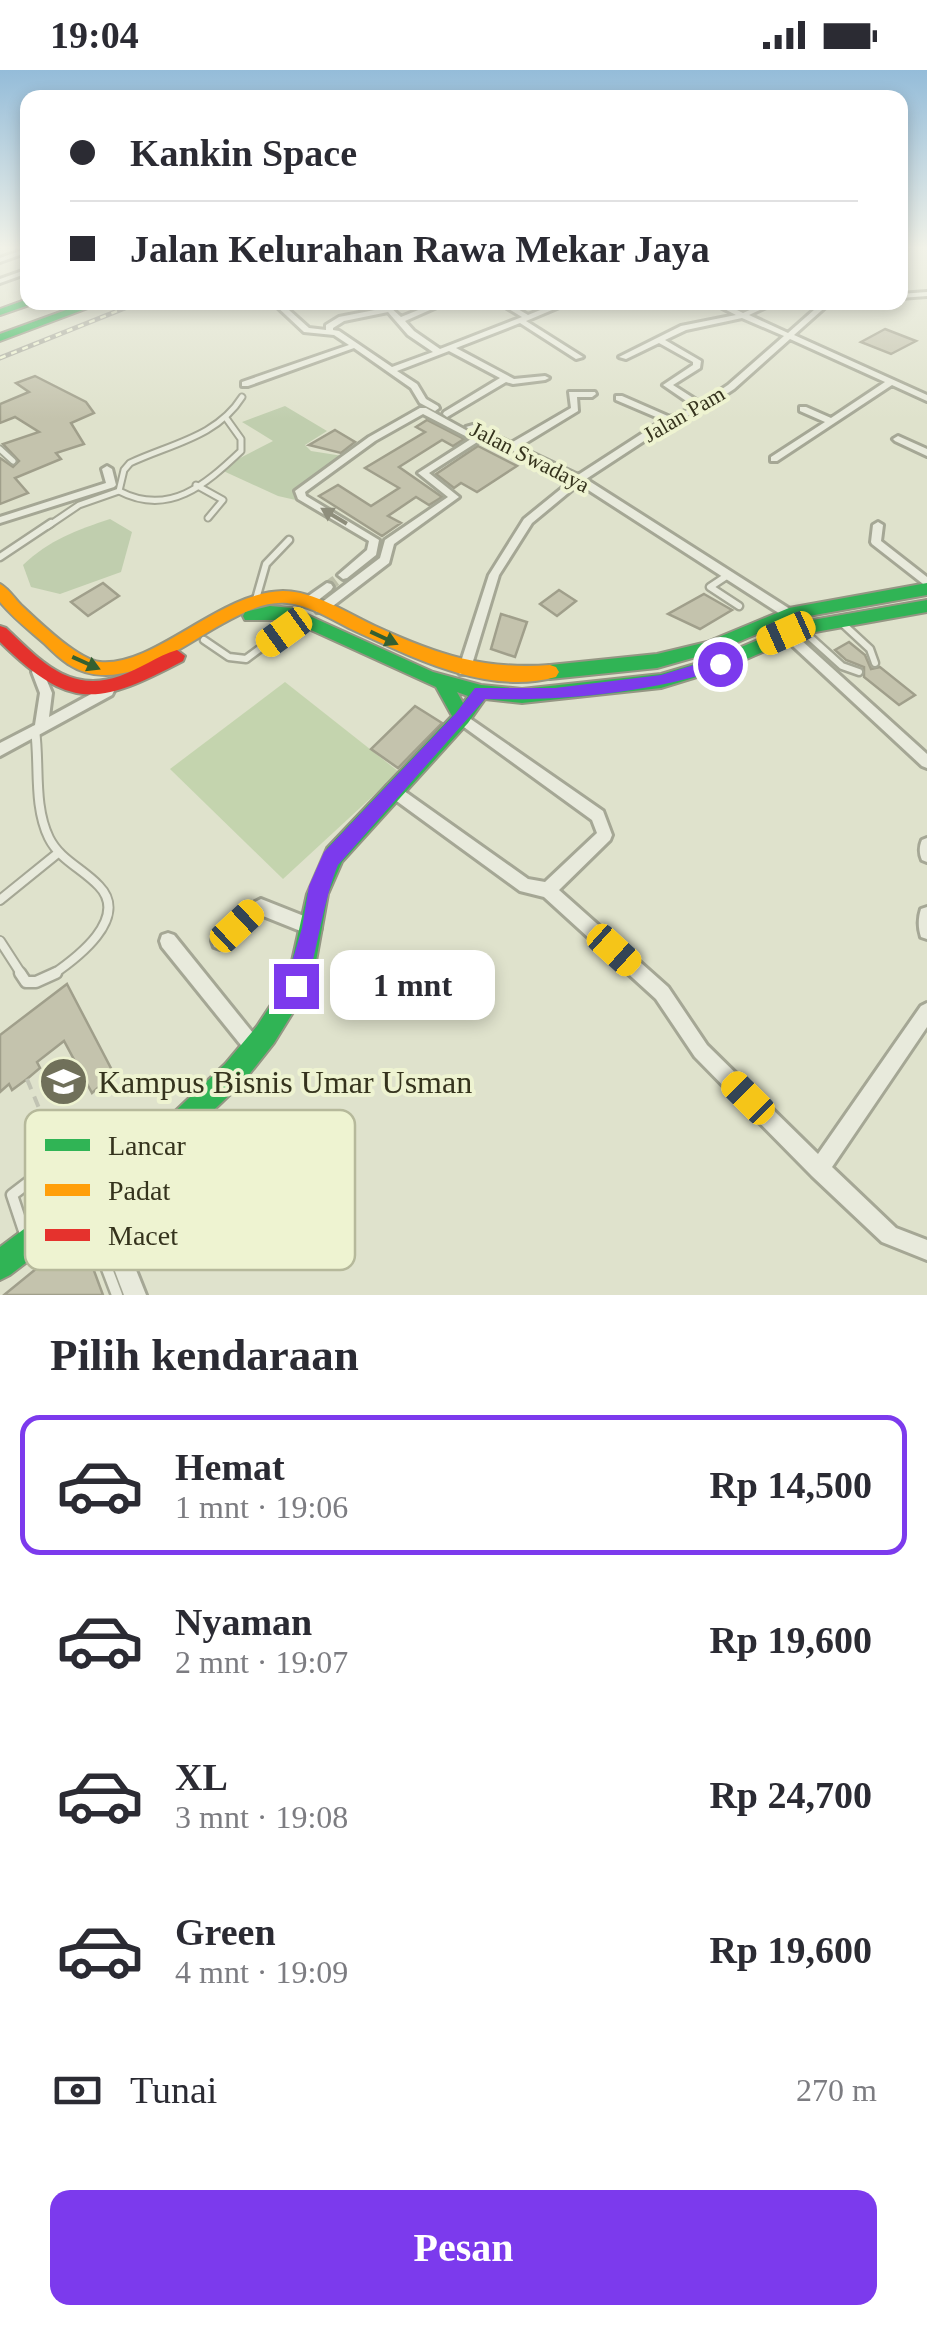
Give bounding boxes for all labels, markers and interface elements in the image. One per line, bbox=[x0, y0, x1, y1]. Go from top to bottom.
text: 19:04 bbox=[50, 14, 139, 56]
text: Kankin Space bbox=[130, 132, 357, 174]
text: Jalan Kelurahan Rawa Mekar Jaya bbox=[130, 228, 710, 270]
street label: Jalan Pam bbox=[639, 381, 729, 447]
street label: Jalan Swadaya bbox=[466, 416, 594, 498]
one-way arrow bbox=[320, 508, 348, 525]
car bbox=[251, 602, 317, 662]
car bbox=[752, 607, 820, 659]
one-way arrow bbox=[369, 630, 399, 646]
route start bbox=[698, 642, 743, 687]
one-way arrow bbox=[71, 655, 101, 671]
car bbox=[205, 895, 269, 957]
car bbox=[582, 919, 646, 981]
callout: 1 mnt bbox=[331, 951, 496, 1021]
route end bbox=[274, 964, 319, 1009]
text: 1 mnt bbox=[373, 967, 452, 1003]
school or university icon: Kampus Bisnis Umar Usman bbox=[37, 1056, 89, 1108]
place label: Kampus Bisnis Umar Usman bbox=[98, 1064, 472, 1100]
car bbox=[716, 1066, 780, 1130]
legend bbox=[25, 1110, 355, 1270]
text: Lancar bbox=[108, 1130, 186, 1161]
text: Padat bbox=[108, 1175, 170, 1206]
text: Macet bbox=[108, 1220, 178, 1251]
text: Pilih kendaraan bbox=[50, 1330, 359, 1380]
icon: car bbox=[55, 1440, 145, 1530]
text: Hemat bbox=[175, 1446, 285, 1488]
text: Rp 14,500 bbox=[709, 1464, 872, 1506]
text: 1 mnt · 19:06 bbox=[175, 1489, 348, 1525]
icon: car bbox=[55, 1595, 145, 1685]
text: Nyaman bbox=[175, 1601, 312, 1643]
text: Rp 19,600 bbox=[709, 1619, 872, 1661]
text: 2 mnt · 19:07 bbox=[175, 1644, 348, 1680]
icon: car bbox=[55, 1750, 145, 1840]
text: XL bbox=[175, 1756, 228, 1798]
text: Rp 24,700 bbox=[709, 1774, 872, 1816]
text: 3 mnt · 19:08 bbox=[175, 1799, 348, 1835]
icon: car bbox=[55, 1905, 145, 1995]
text: Green bbox=[175, 1911, 276, 1953]
text: Rp 19,600 bbox=[709, 1929, 872, 1971]
text: 4 mnt · 19:09 bbox=[175, 1954, 348, 1990]
icon: cash bbox=[50, 2063, 105, 2118]
text: Tunai bbox=[130, 2069, 217, 2111]
text: 270 m bbox=[796, 2072, 877, 2108]
button: Pesan bbox=[50, 2190, 877, 2305]

